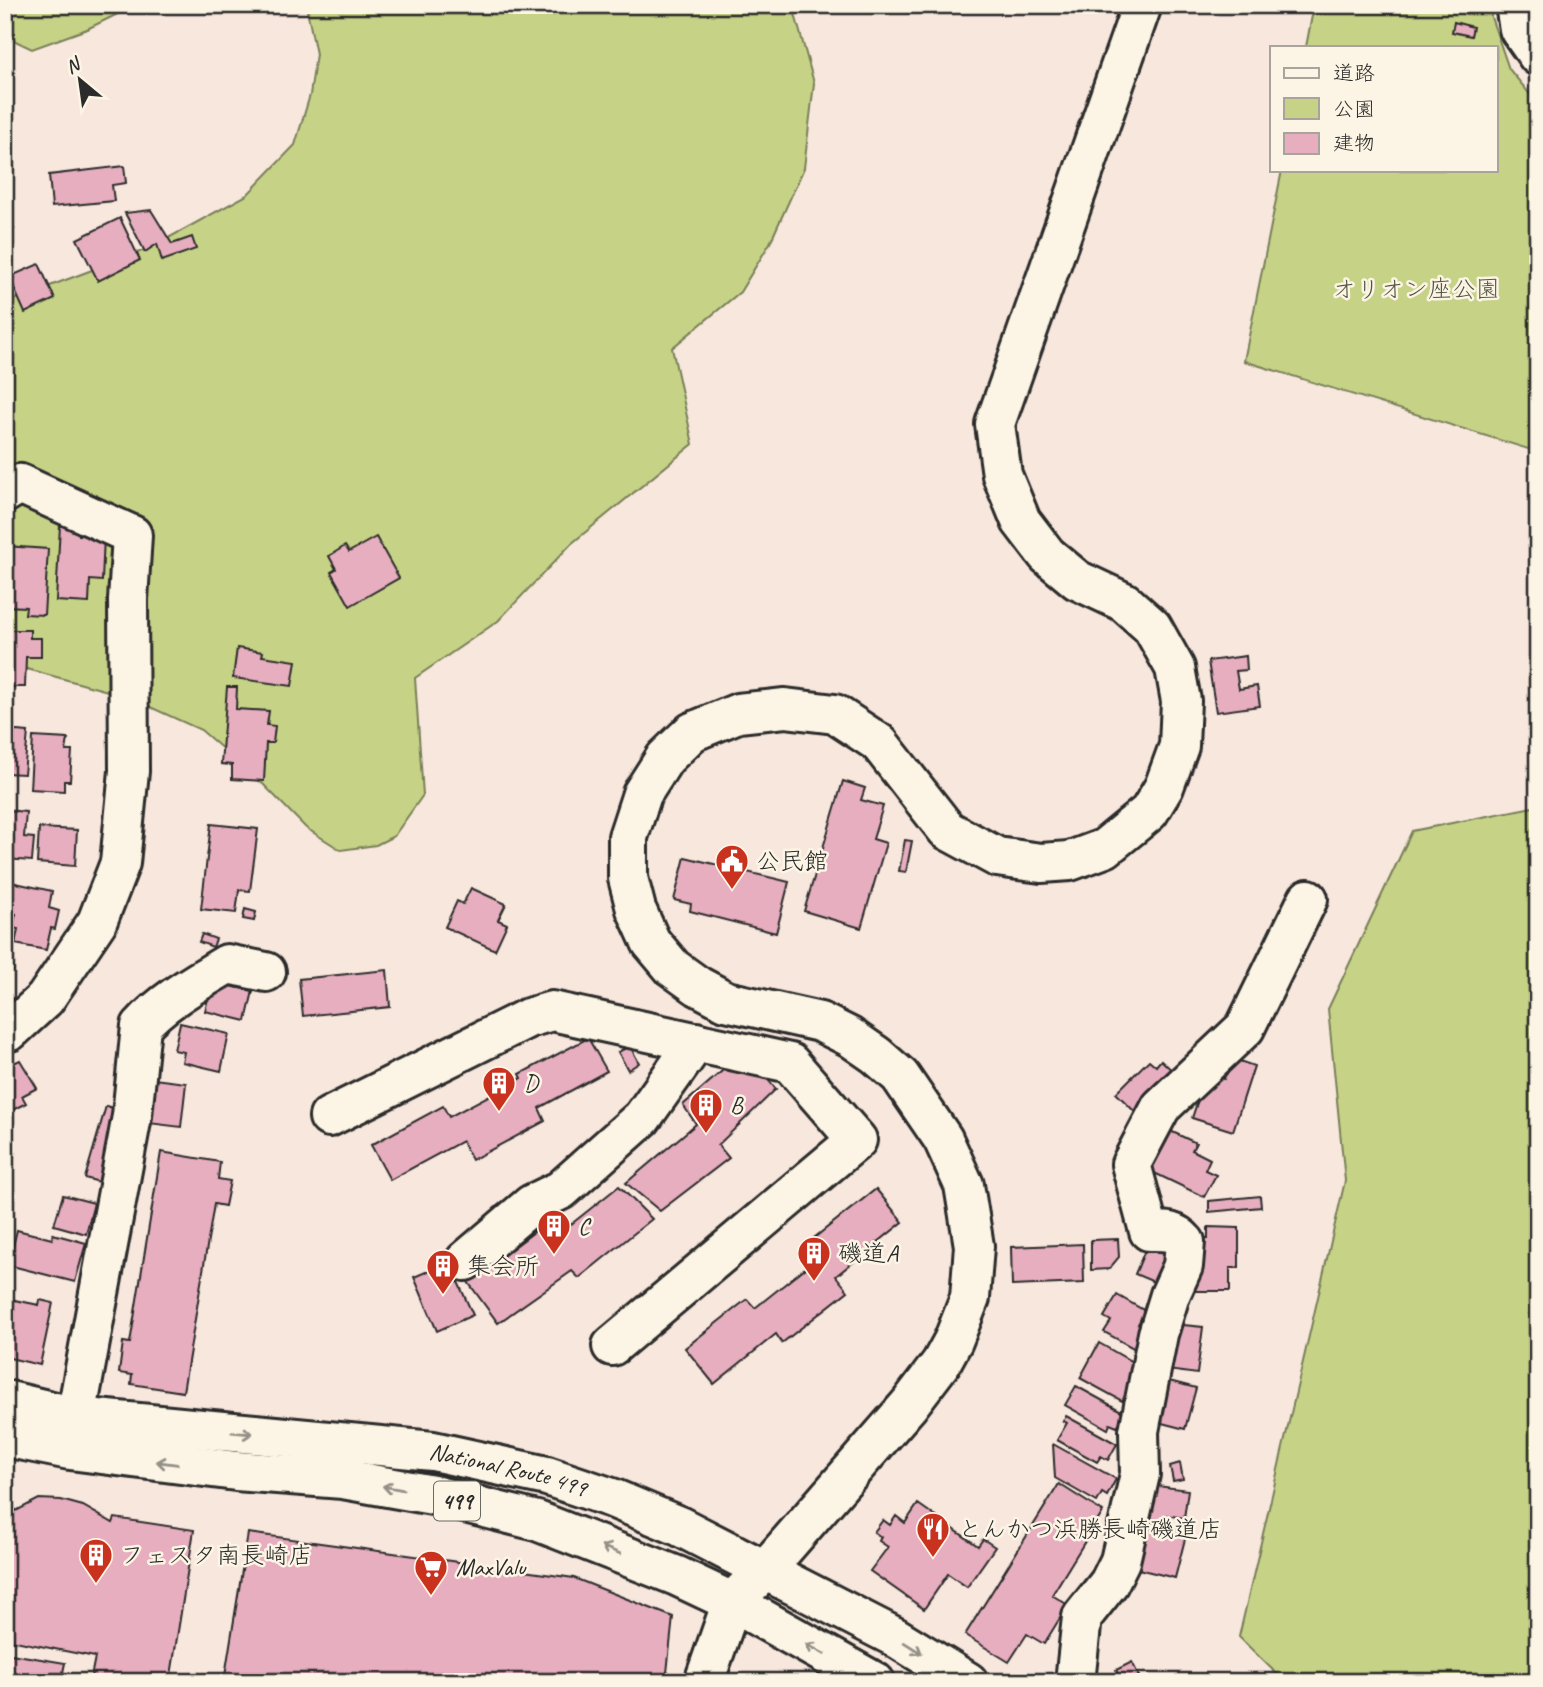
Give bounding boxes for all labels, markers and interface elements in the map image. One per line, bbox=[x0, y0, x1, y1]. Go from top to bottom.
north arrow bbox=[46, 46, 116, 116]
legend bbox=[1270, 46, 1498, 172]
text: N bbox=[61, 51, 86, 79]
text: 道路 bbox=[1333, 60, 1375, 86]
text: 公園 bbox=[1333, 96, 1375, 122]
text: 建物 bbox=[1333, 130, 1375, 156]
park label: オリオン座公園 bbox=[1332, 274, 1500, 304]
public building icon: 公民館 bbox=[713, 842, 751, 891]
place label: 公民館 bbox=[756, 846, 828, 876]
building icon: D bbox=[480, 1064, 518, 1113]
place label: D bbox=[524, 1068, 540, 1098]
building icon: B bbox=[687, 1086, 725, 1135]
place label: B bbox=[730, 1090, 744, 1120]
building icon: C bbox=[535, 1207, 573, 1256]
place label: C bbox=[578, 1211, 592, 1241]
building icon: 磯道A bbox=[795, 1234, 833, 1283]
place label: 磯道A bbox=[838, 1238, 899, 1268]
building icon: 集会所 bbox=[424, 1247, 462, 1296]
place label: 集会所 bbox=[467, 1251, 539, 1281]
one-way arrow bbox=[230, 1427, 253, 1440]
street label: National Route 499 bbox=[426, 1438, 590, 1504]
one-way arrow bbox=[156, 1456, 179, 1469]
one-way arrow bbox=[382, 1481, 405, 1494]
road number: 499 bbox=[434, 1482, 480, 1520]
restaurant icon: とんかつ浜勝長崎磯道店 bbox=[914, 1510, 952, 1559]
place label: とんかつ浜勝長崎磯道店 bbox=[958, 1514, 1222, 1544]
building icon: フェスタ南長崎店 bbox=[77, 1536, 115, 1585]
place label: フェスタ南長崎店 bbox=[120, 1540, 312, 1570]
one-way arrow bbox=[600, 1543, 622, 1556]
supermarket icon: MaxValu bbox=[412, 1548, 450, 1597]
place label: MaxValu bbox=[456, 1552, 527, 1582]
one-way arrow bbox=[903, 1641, 923, 1655]
one-way arrow bbox=[806, 1642, 826, 1656]

